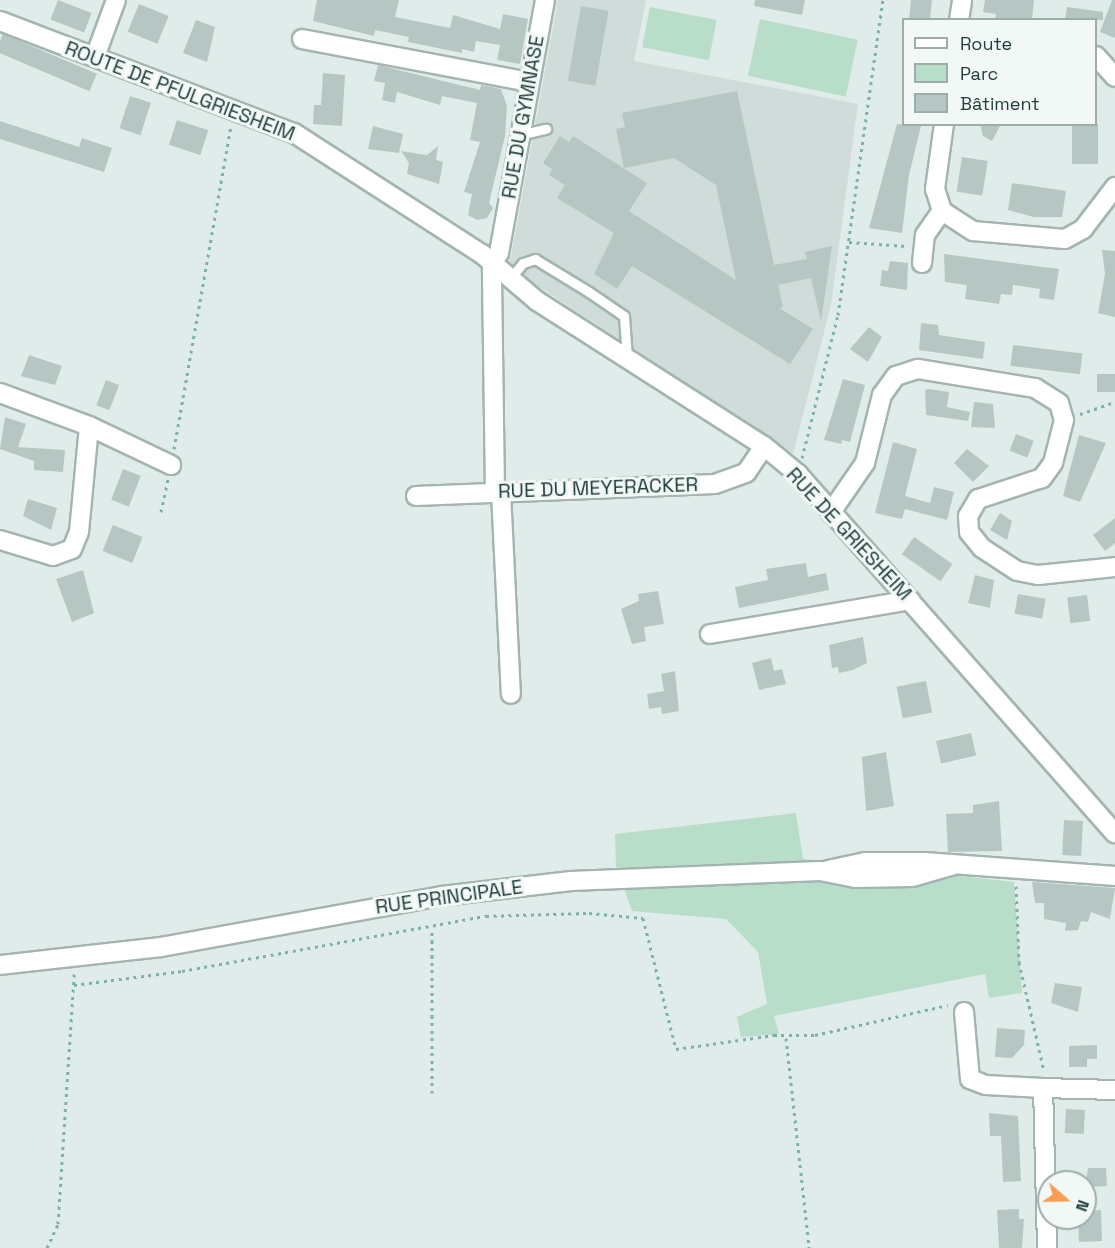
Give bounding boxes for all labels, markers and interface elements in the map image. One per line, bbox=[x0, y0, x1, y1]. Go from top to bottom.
legend bbox=[902, 18, 1097, 126]
text: Route bbox=[960, 32, 1012, 55]
street label: RUE DU GYMNASE bbox=[497, 33, 549, 201]
street label: ROUTE DE PFULGRIESHEIM bbox=[62, 36, 298, 146]
text: Parc bbox=[960, 62, 998, 85]
text: Bâtiment bbox=[960, 92, 1040, 115]
street label: RUE DE GRIESHEIM bbox=[781, 463, 917, 605]
street label: RUE DU MEYERACKER bbox=[498, 473, 698, 503]
street label: RUE PRINCIPALE bbox=[374, 875, 524, 919]
north arrow bbox=[1037, 1170, 1097, 1230]
text: N bbox=[1071, 1197, 1094, 1214]

